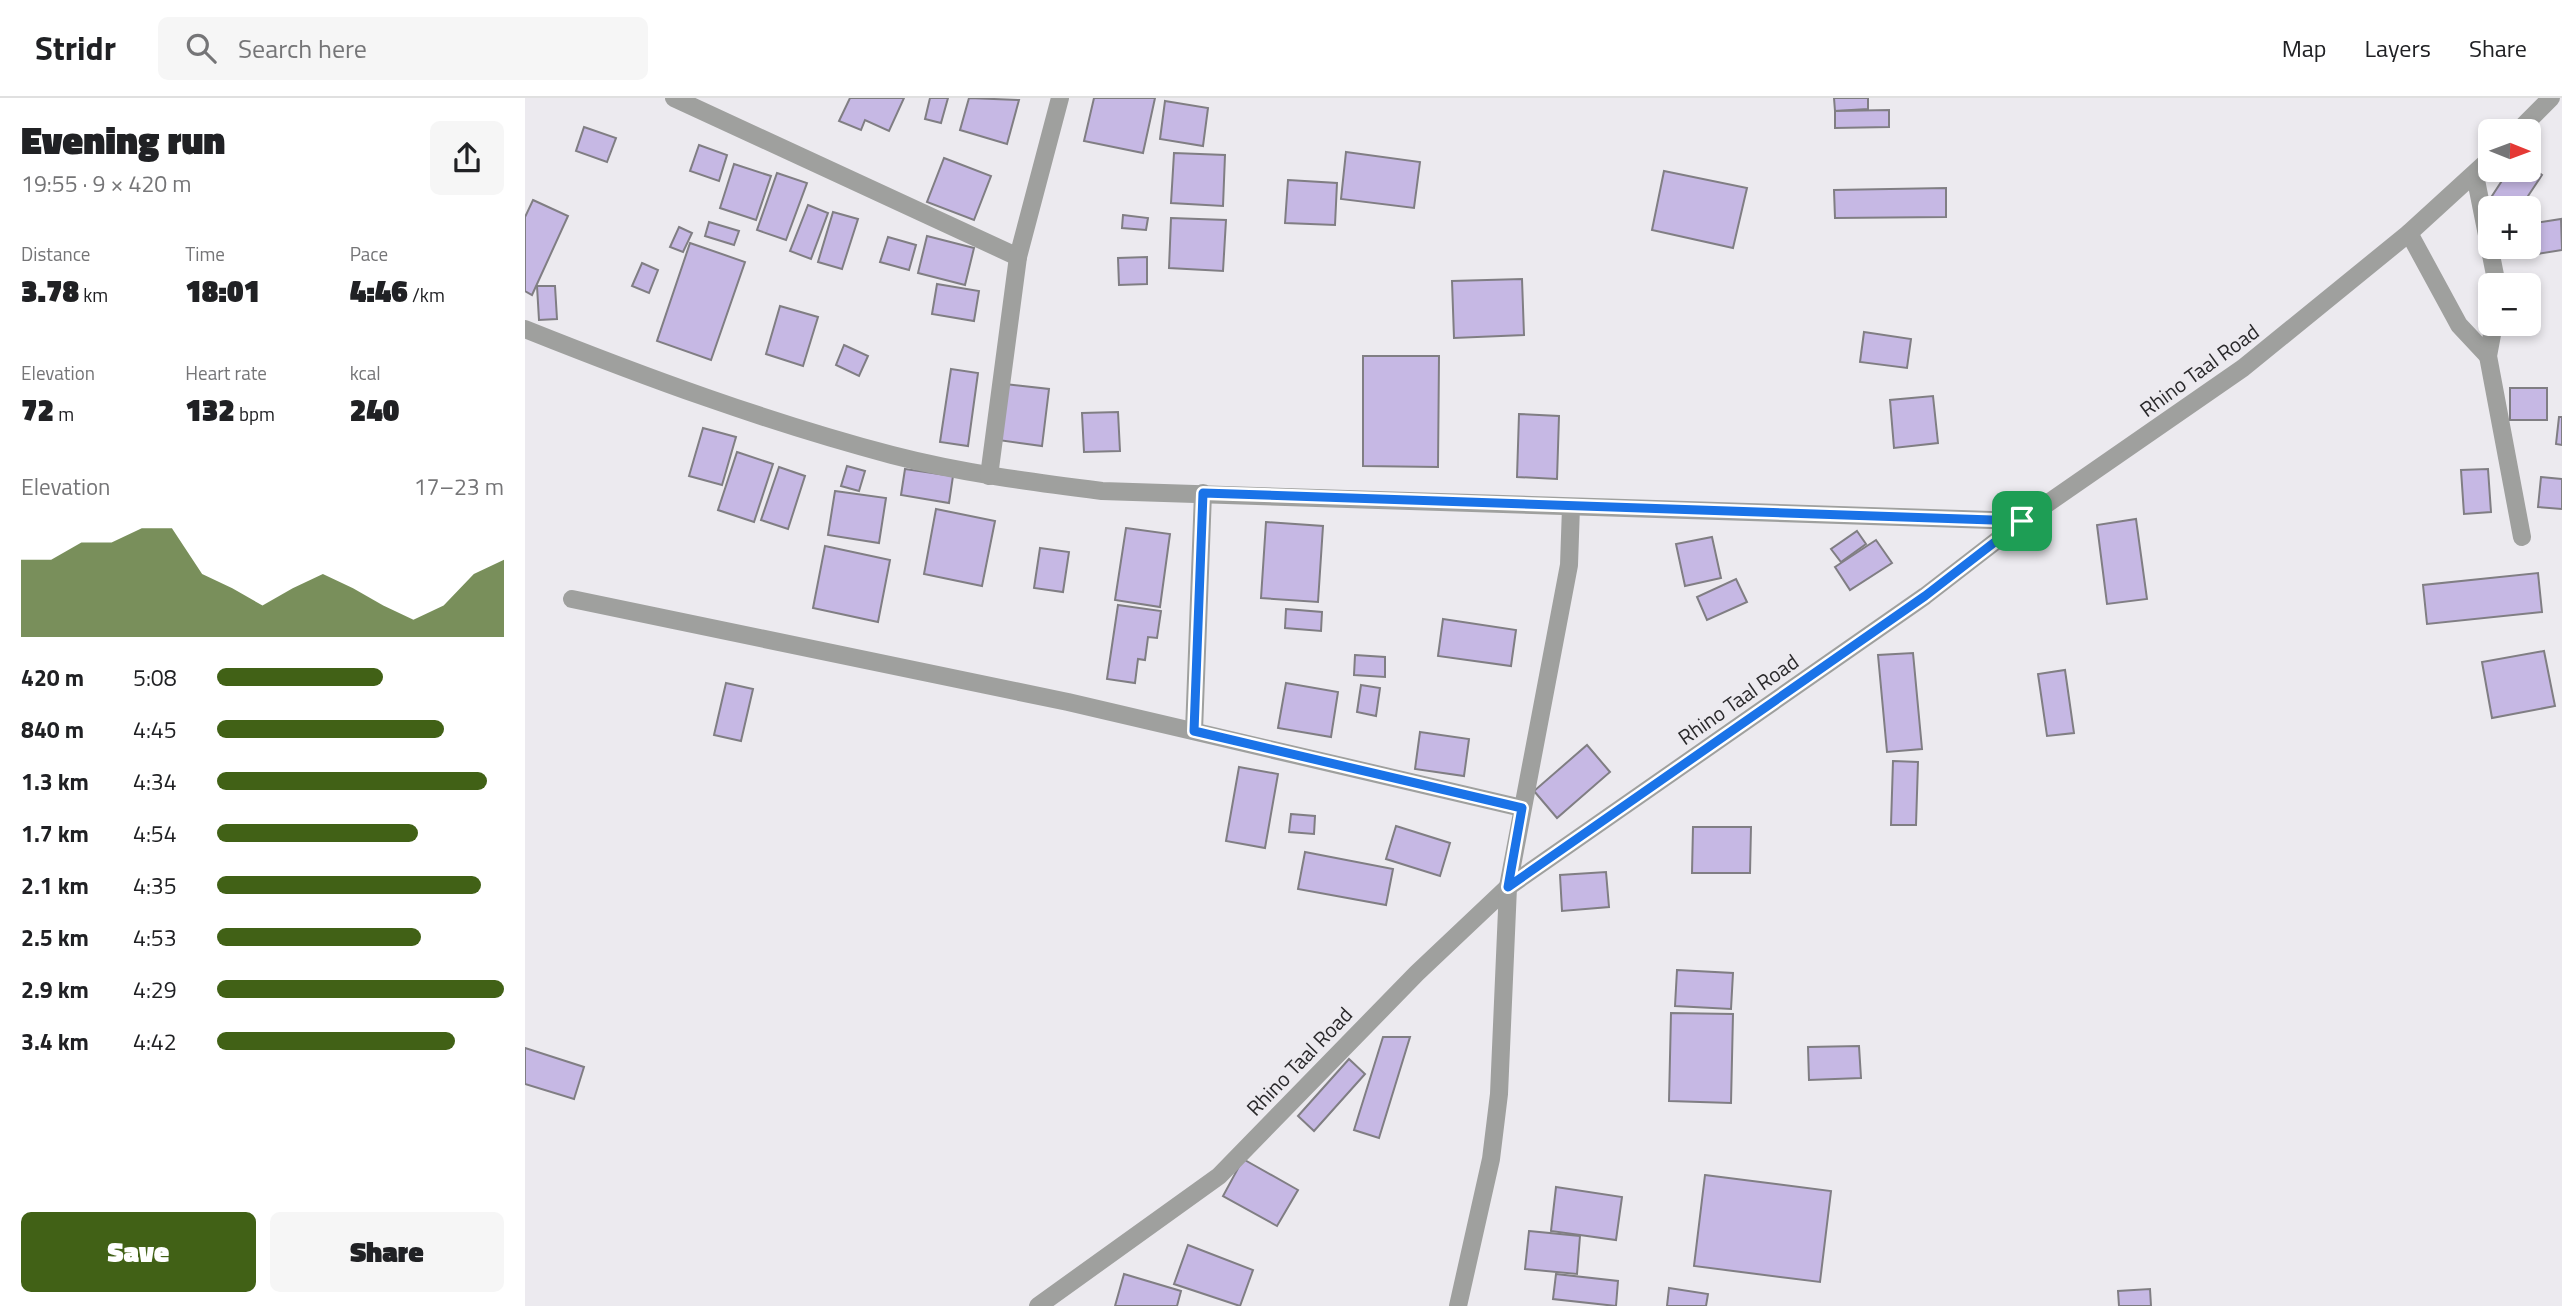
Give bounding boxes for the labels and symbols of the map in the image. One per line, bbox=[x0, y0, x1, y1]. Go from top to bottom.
north arrow bbox=[2478, 119, 2541, 182]
street label: Rhino Taal Road bbox=[2133, 316, 2265, 424]
pin bbox=[1992, 491, 2052, 551]
street label: Rhino Taal Road bbox=[1671, 645, 1805, 753]
street label: Rhino Taal Road bbox=[1239, 999, 1359, 1123]

